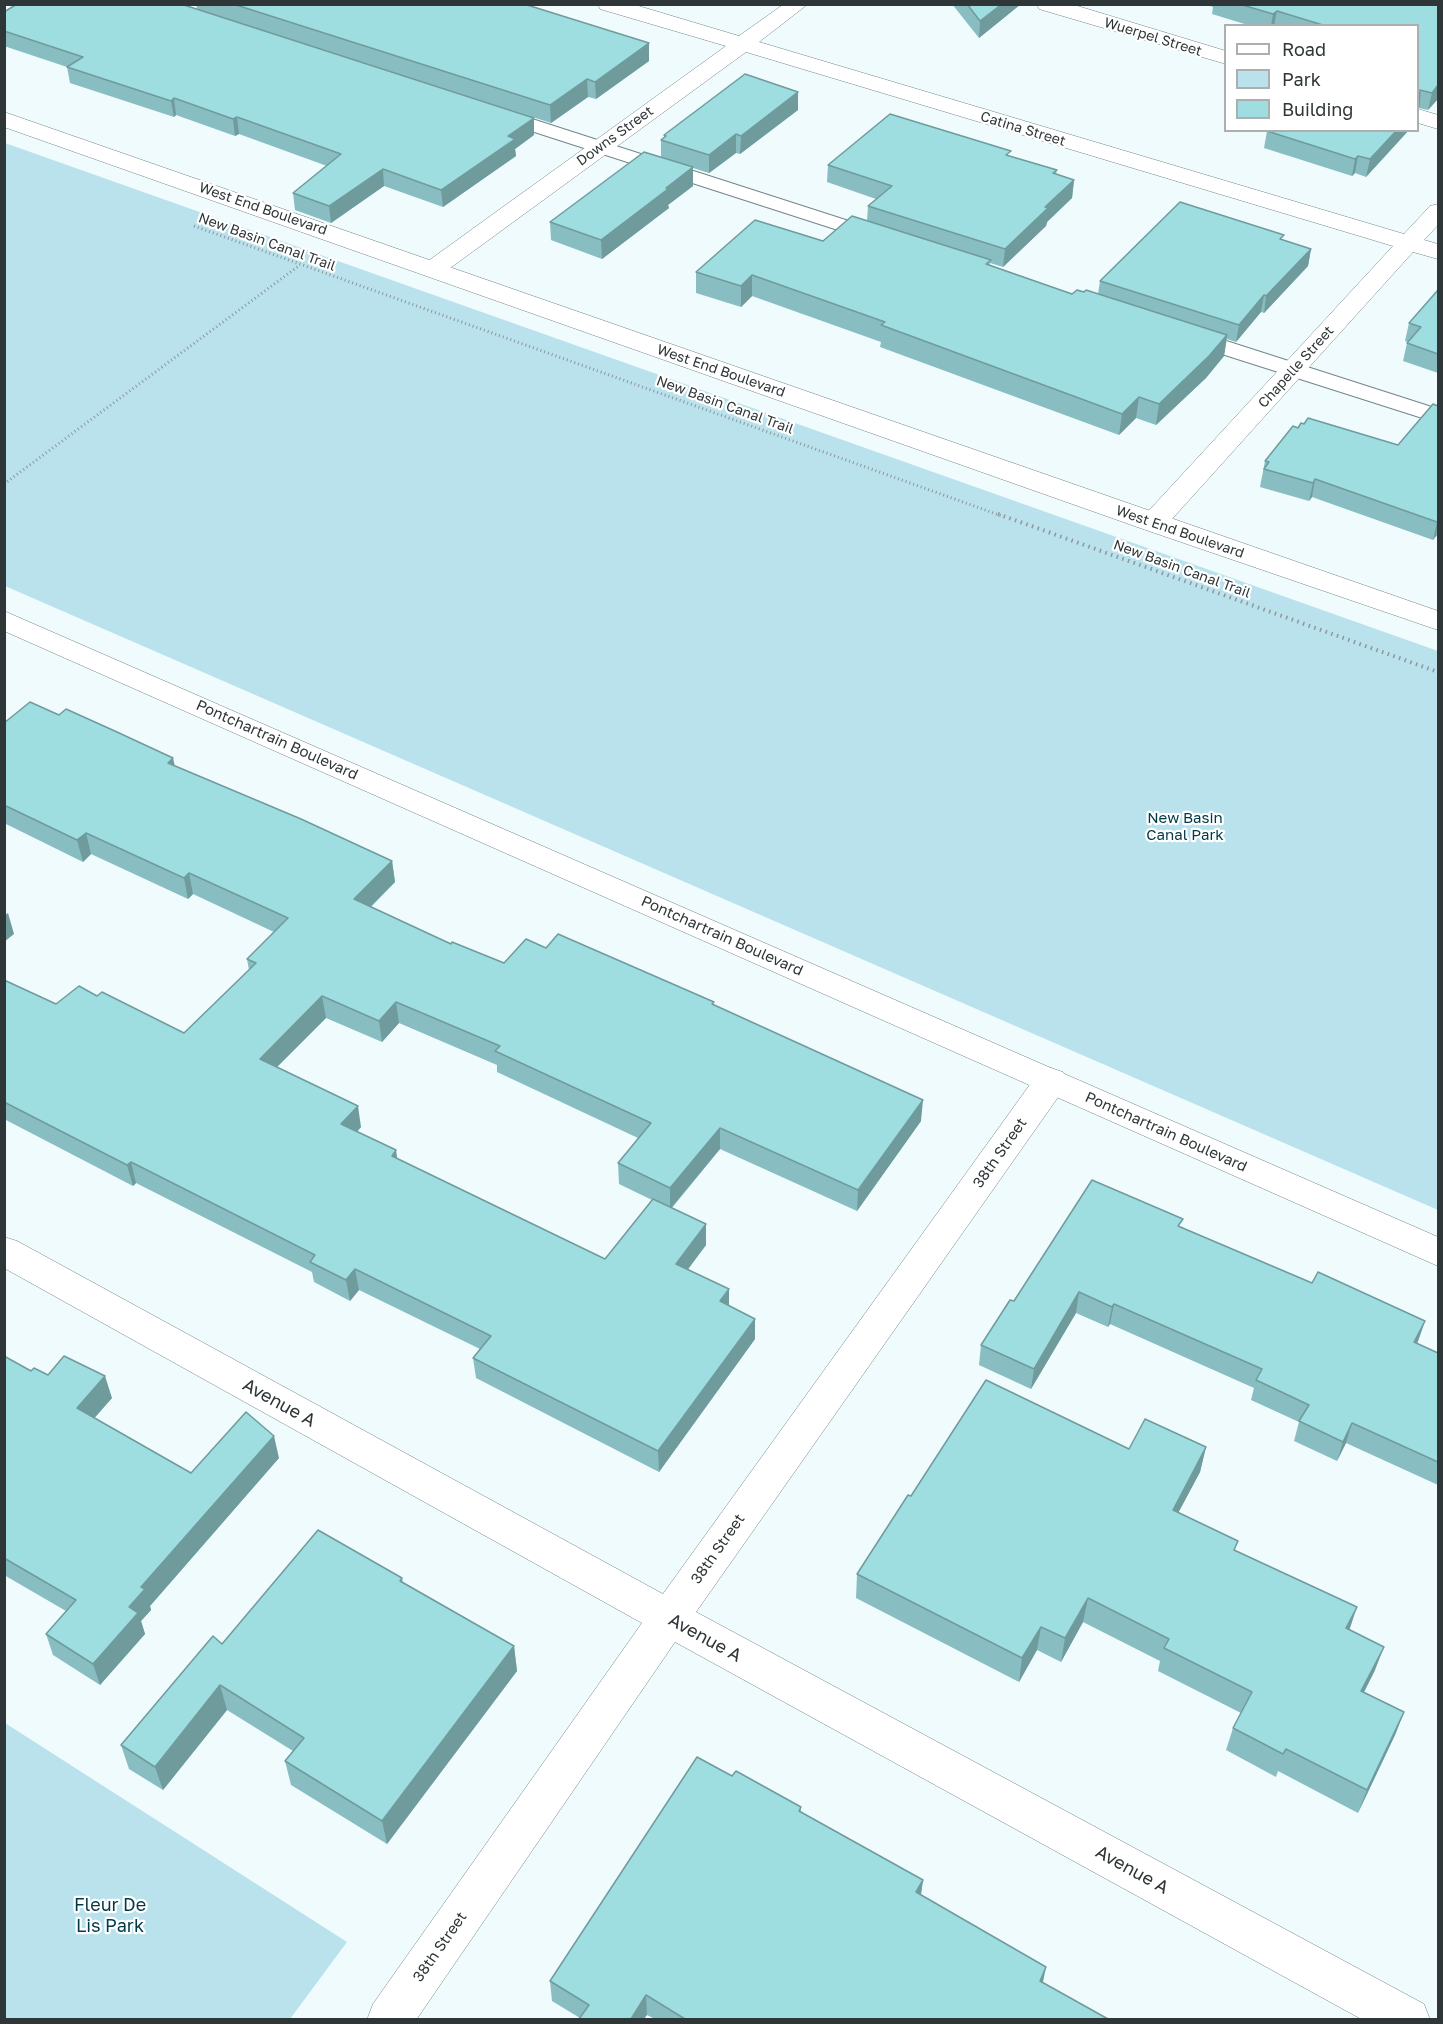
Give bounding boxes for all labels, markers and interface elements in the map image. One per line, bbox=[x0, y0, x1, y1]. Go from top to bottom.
street label: Wuerpel Street bbox=[1102, 14, 1204, 60]
legend bbox=[1224, 24, 1419, 132]
text: Road bbox=[1282, 38, 1326, 60]
text: Park bbox=[1282, 68, 1321, 90]
text: Building bbox=[1282, 98, 1353, 120]
street label: Downs Street bbox=[574, 103, 656, 169]
street label: Catina Street bbox=[978, 108, 1068, 150]
street label: West End Boulevard bbox=[197, 179, 329, 239]
street label: New Basin Canal Trail bbox=[196, 209, 338, 275]
street label: Chapelle Street bbox=[1255, 322, 1337, 412]
street label: West End Boulevard bbox=[655, 341, 787, 401]
street label: New Basin Canal Trail bbox=[654, 372, 796, 438]
street label: West End Boulevard bbox=[1114, 502, 1246, 562]
street label: New Basin Canal Trail bbox=[1111, 536, 1253, 602]
street label: Pontchartrain Boulevard bbox=[193, 696, 361, 784]
park label: New Basin Canal Park bbox=[1146, 809, 1224, 844]
street label: Pontchartrain Boulevard bbox=[638, 892, 806, 980]
street label: Pontchartrain Boulevard bbox=[1082, 1088, 1250, 1176]
street label: 38th Street bbox=[969, 1115, 1031, 1191]
street label: Avenue A bbox=[239, 1374, 319, 1432]
street label: 38th Street bbox=[687, 1511, 749, 1587]
street label: Avenue A bbox=[665, 1609, 745, 1667]
street label: Avenue A bbox=[1092, 1841, 1172, 1899]
park label: Fleur De Lis Park bbox=[74, 1894, 146, 1936]
street label: 38th Street bbox=[409, 1909, 471, 1985]

